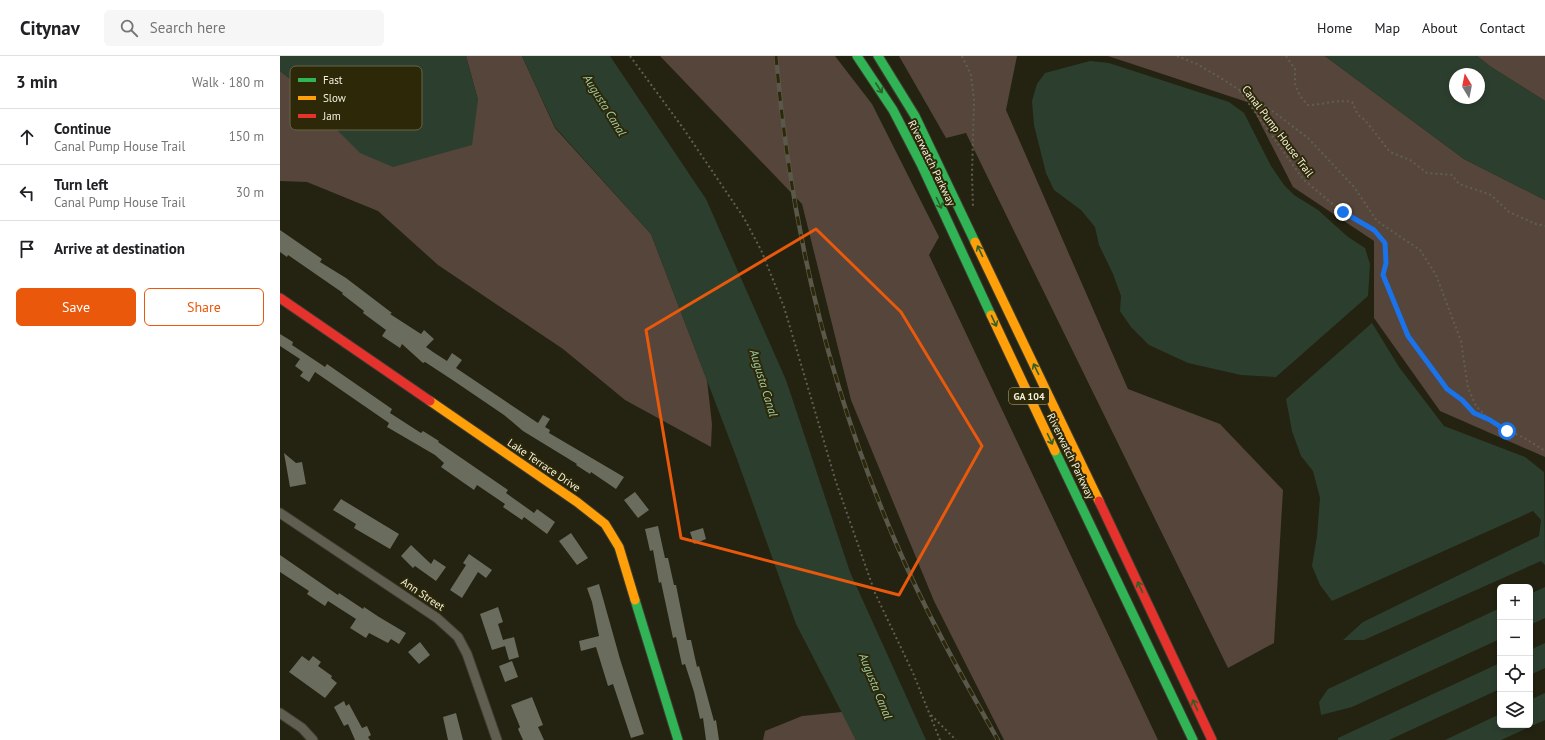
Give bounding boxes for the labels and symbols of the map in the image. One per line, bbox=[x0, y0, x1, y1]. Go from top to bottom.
legend bbox=[290, 66, 422, 130]
north arrow bbox=[1449, 68, 1485, 104]
water label: Augusta Canal bbox=[580, 71, 630, 139]
text: Fast bbox=[323, 73, 343, 87]
one-way arrow bbox=[875, 82, 883, 93]
street label: Canal Pump House Trail bbox=[1239, 82, 1317, 180]
text: Slow bbox=[323, 91, 346, 105]
text: Jam bbox=[322, 109, 341, 123]
street label: Riverwatch Parkway bbox=[905, 118, 959, 209]
one-way arrow bbox=[936, 197, 943, 209]
route end bbox=[1334, 203, 1352, 221]
one-way arrow bbox=[976, 245, 983, 257]
one-way arrow bbox=[991, 315, 998, 327]
water label: Augusta Canal bbox=[746, 346, 782, 419]
one-way arrow bbox=[1031, 363, 1039, 375]
road number: GA 104 bbox=[1009, 388, 1049, 404]
street label: Riverwatch Parkway bbox=[1044, 411, 1098, 502]
route start bbox=[1498, 422, 1516, 440]
one-way arrow bbox=[1047, 432, 1054, 444]
street label: Lake Terrace Drive bbox=[505, 435, 584, 495]
street label: Ann Street bbox=[399, 574, 448, 614]
one-way arrow bbox=[1136, 581, 1143, 593]
water label: Augusta Canal bbox=[856, 650, 896, 722]
one-way arrow bbox=[1191, 699, 1198, 711]

